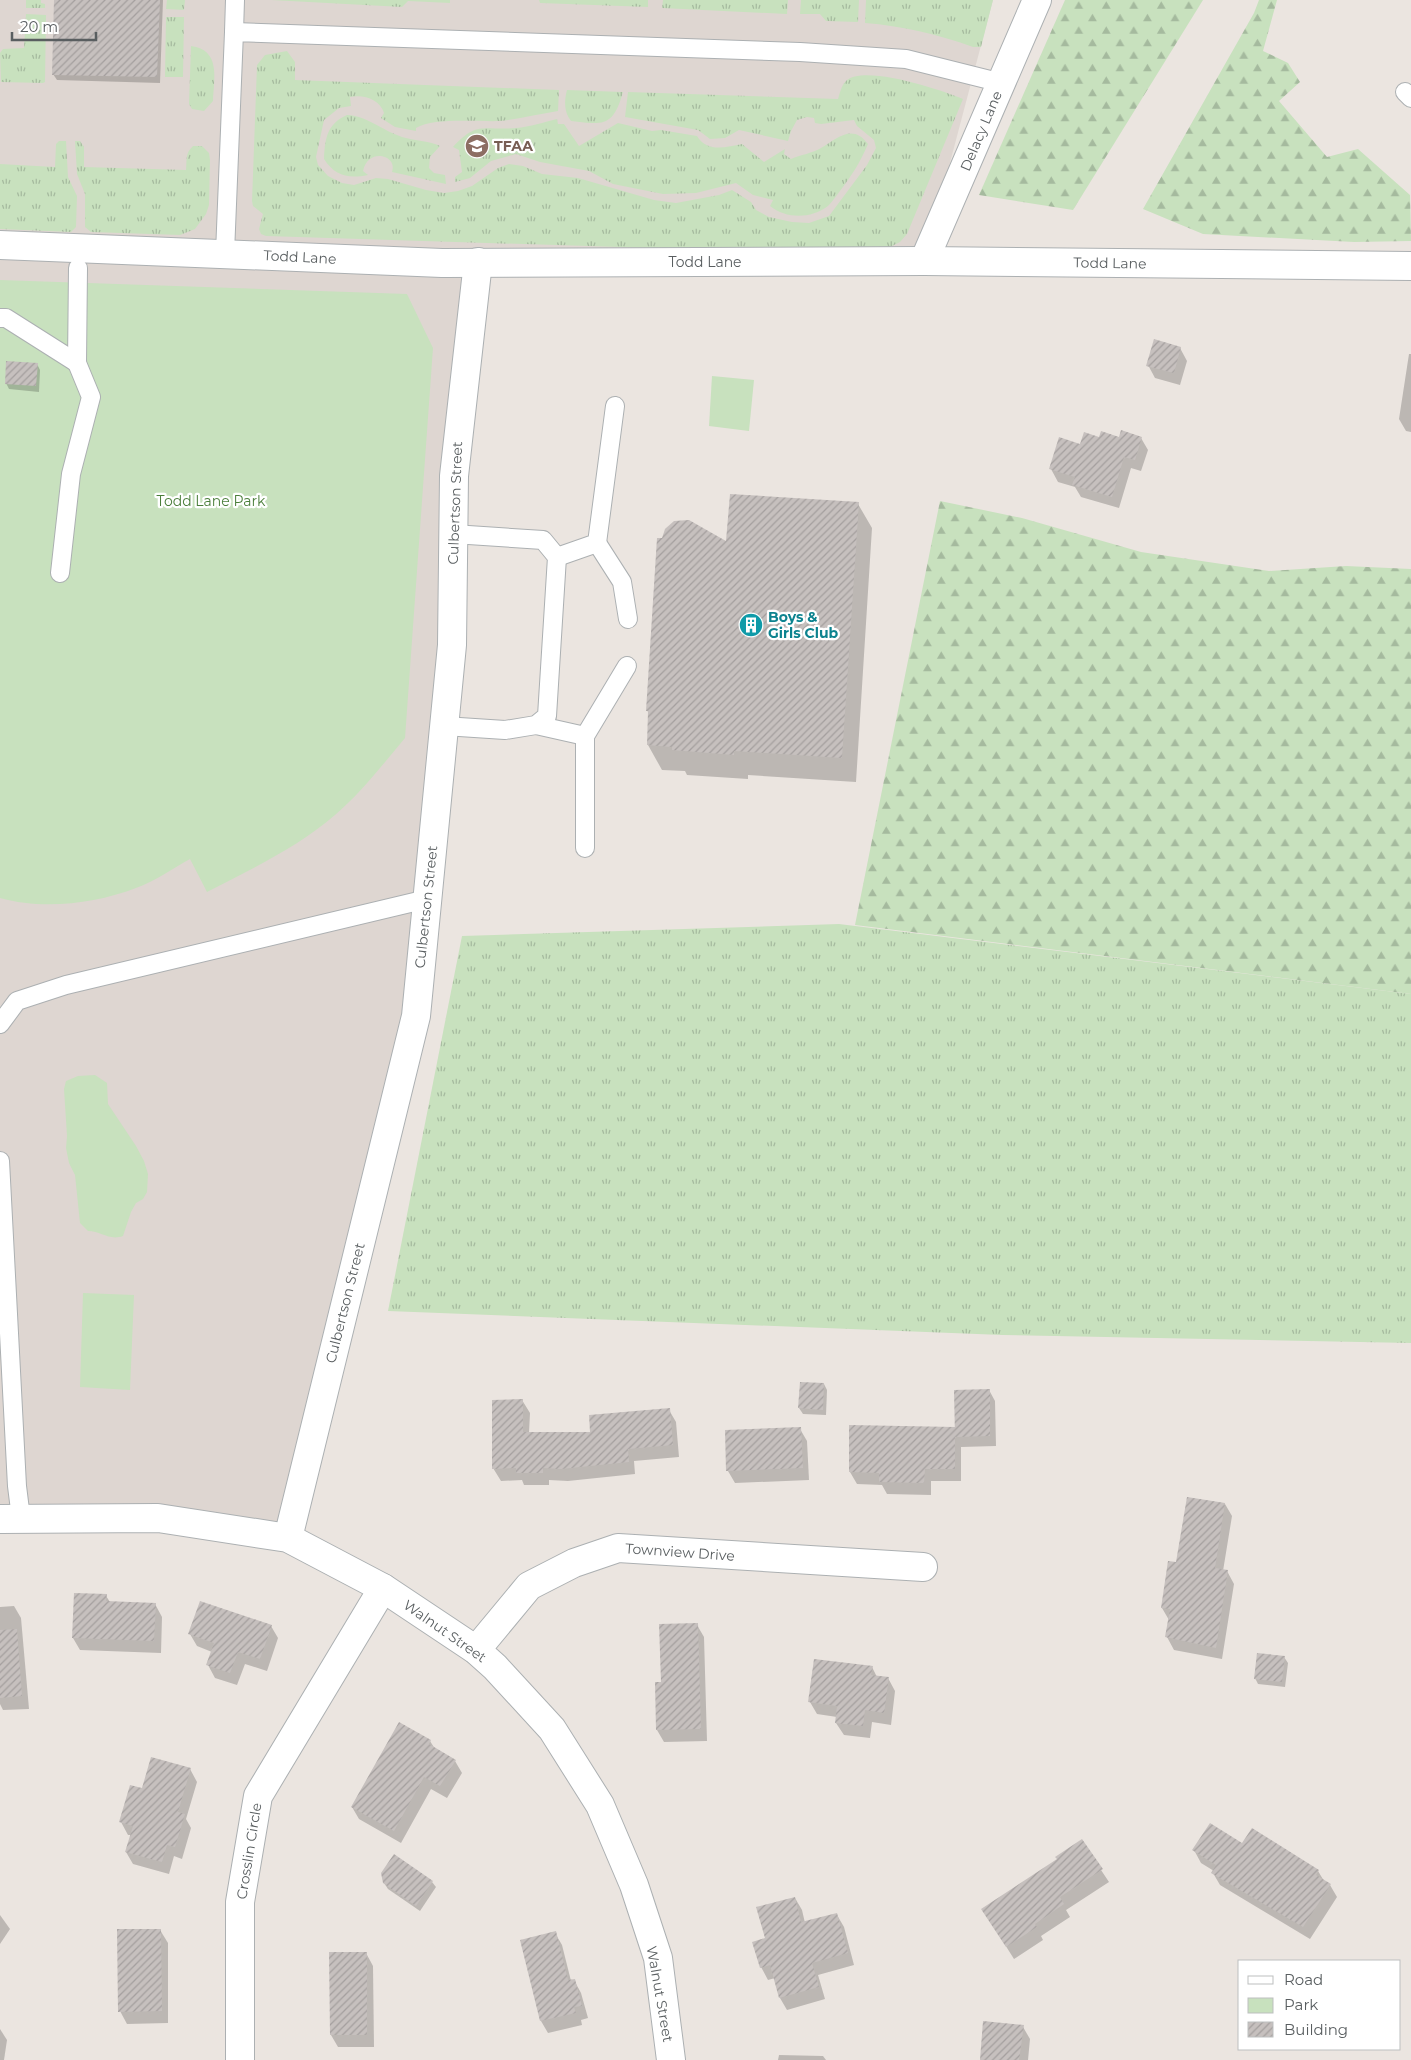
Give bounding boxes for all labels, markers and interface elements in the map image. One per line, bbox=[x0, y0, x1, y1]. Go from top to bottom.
scale bar bbox=[12, 10, 96, 42]
text: 20 m bbox=[20, 17, 58, 36]
street label: Delacy Lane bbox=[956, 88, 1006, 174]
school or university icon: TFAA bbox=[464, 133, 490, 159]
place label: TFAA bbox=[494, 137, 533, 155]
street label: Todd Lane bbox=[263, 246, 337, 268]
street label: Todd Lane bbox=[668, 253, 742, 271]
street label: Todd Lane bbox=[1073, 253, 1147, 273]
street label: Culbertson Street bbox=[444, 441, 466, 565]
park label: Todd Lane Park bbox=[157, 492, 266, 510]
place label: Boys & Girls Club bbox=[768, 608, 839, 642]
building icon: Boys & Girls Club bbox=[738, 612, 764, 638]
street label: Culbertson Street bbox=[411, 844, 441, 969]
street label: Culbertson Street bbox=[321, 1241, 369, 1365]
street label: Townview Drive bbox=[625, 1539, 735, 1565]
street label: Walnut Street bbox=[400, 1596, 490, 1666]
street label: Crosslin Circle bbox=[232, 1801, 266, 1901]
street label: Walnut Street bbox=[643, 1944, 677, 2044]
legend bbox=[1238, 1960, 1401, 2050]
text: Road bbox=[1284, 1970, 1323, 1989]
text: Park bbox=[1284, 1995, 1318, 2014]
text: Building bbox=[1284, 2020, 1348, 2039]

